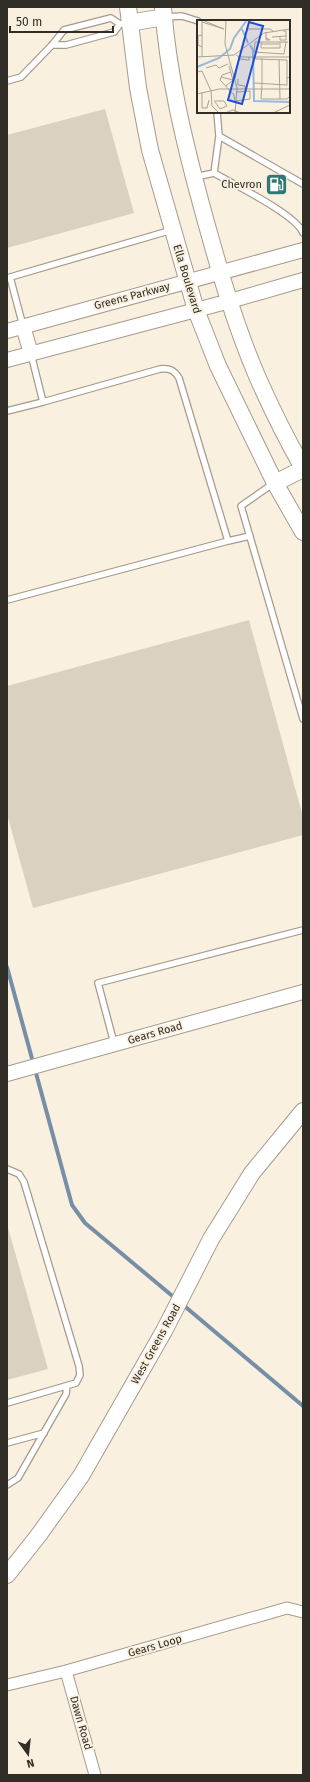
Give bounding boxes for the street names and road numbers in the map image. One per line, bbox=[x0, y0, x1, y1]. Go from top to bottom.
street label: Ella Boulevard bbox=[170, 243, 204, 315]
street label: Greens Parkway bbox=[93, 279, 172, 312]
street label: Gears Road bbox=[126, 1019, 184, 1047]
street label: West Greens Road bbox=[129, 1302, 183, 1386]
street label: Gears Loop bbox=[127, 1632, 183, 1660]
street label: Dawn Road bbox=[67, 1695, 95, 1751]

